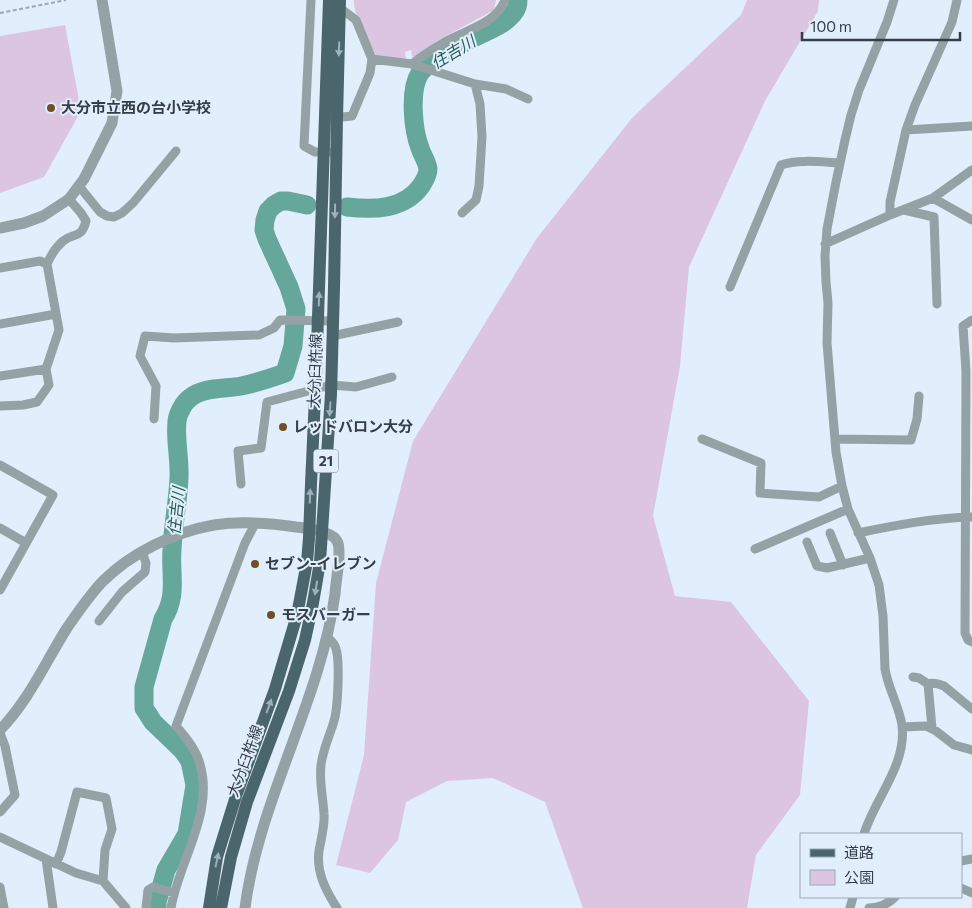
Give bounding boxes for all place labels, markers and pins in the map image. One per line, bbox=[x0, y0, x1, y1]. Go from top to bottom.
place label: 大分市立西の台小学校 bbox=[61, 98, 211, 116]
marker: 大分市立西の台小学校 bbox=[45, 102, 57, 114]
place label: レッドバロン大分 bbox=[293, 417, 413, 435]
marker: レッドバロン大分 bbox=[277, 421, 289, 433]
place label: セブン-イレブン bbox=[265, 554, 376, 572]
marker: セブン-イレブン bbox=[249, 558, 261, 570]
place label: モスバーガー bbox=[281, 605, 371, 623]
marker: モスバーガー bbox=[265, 609, 277, 621]

